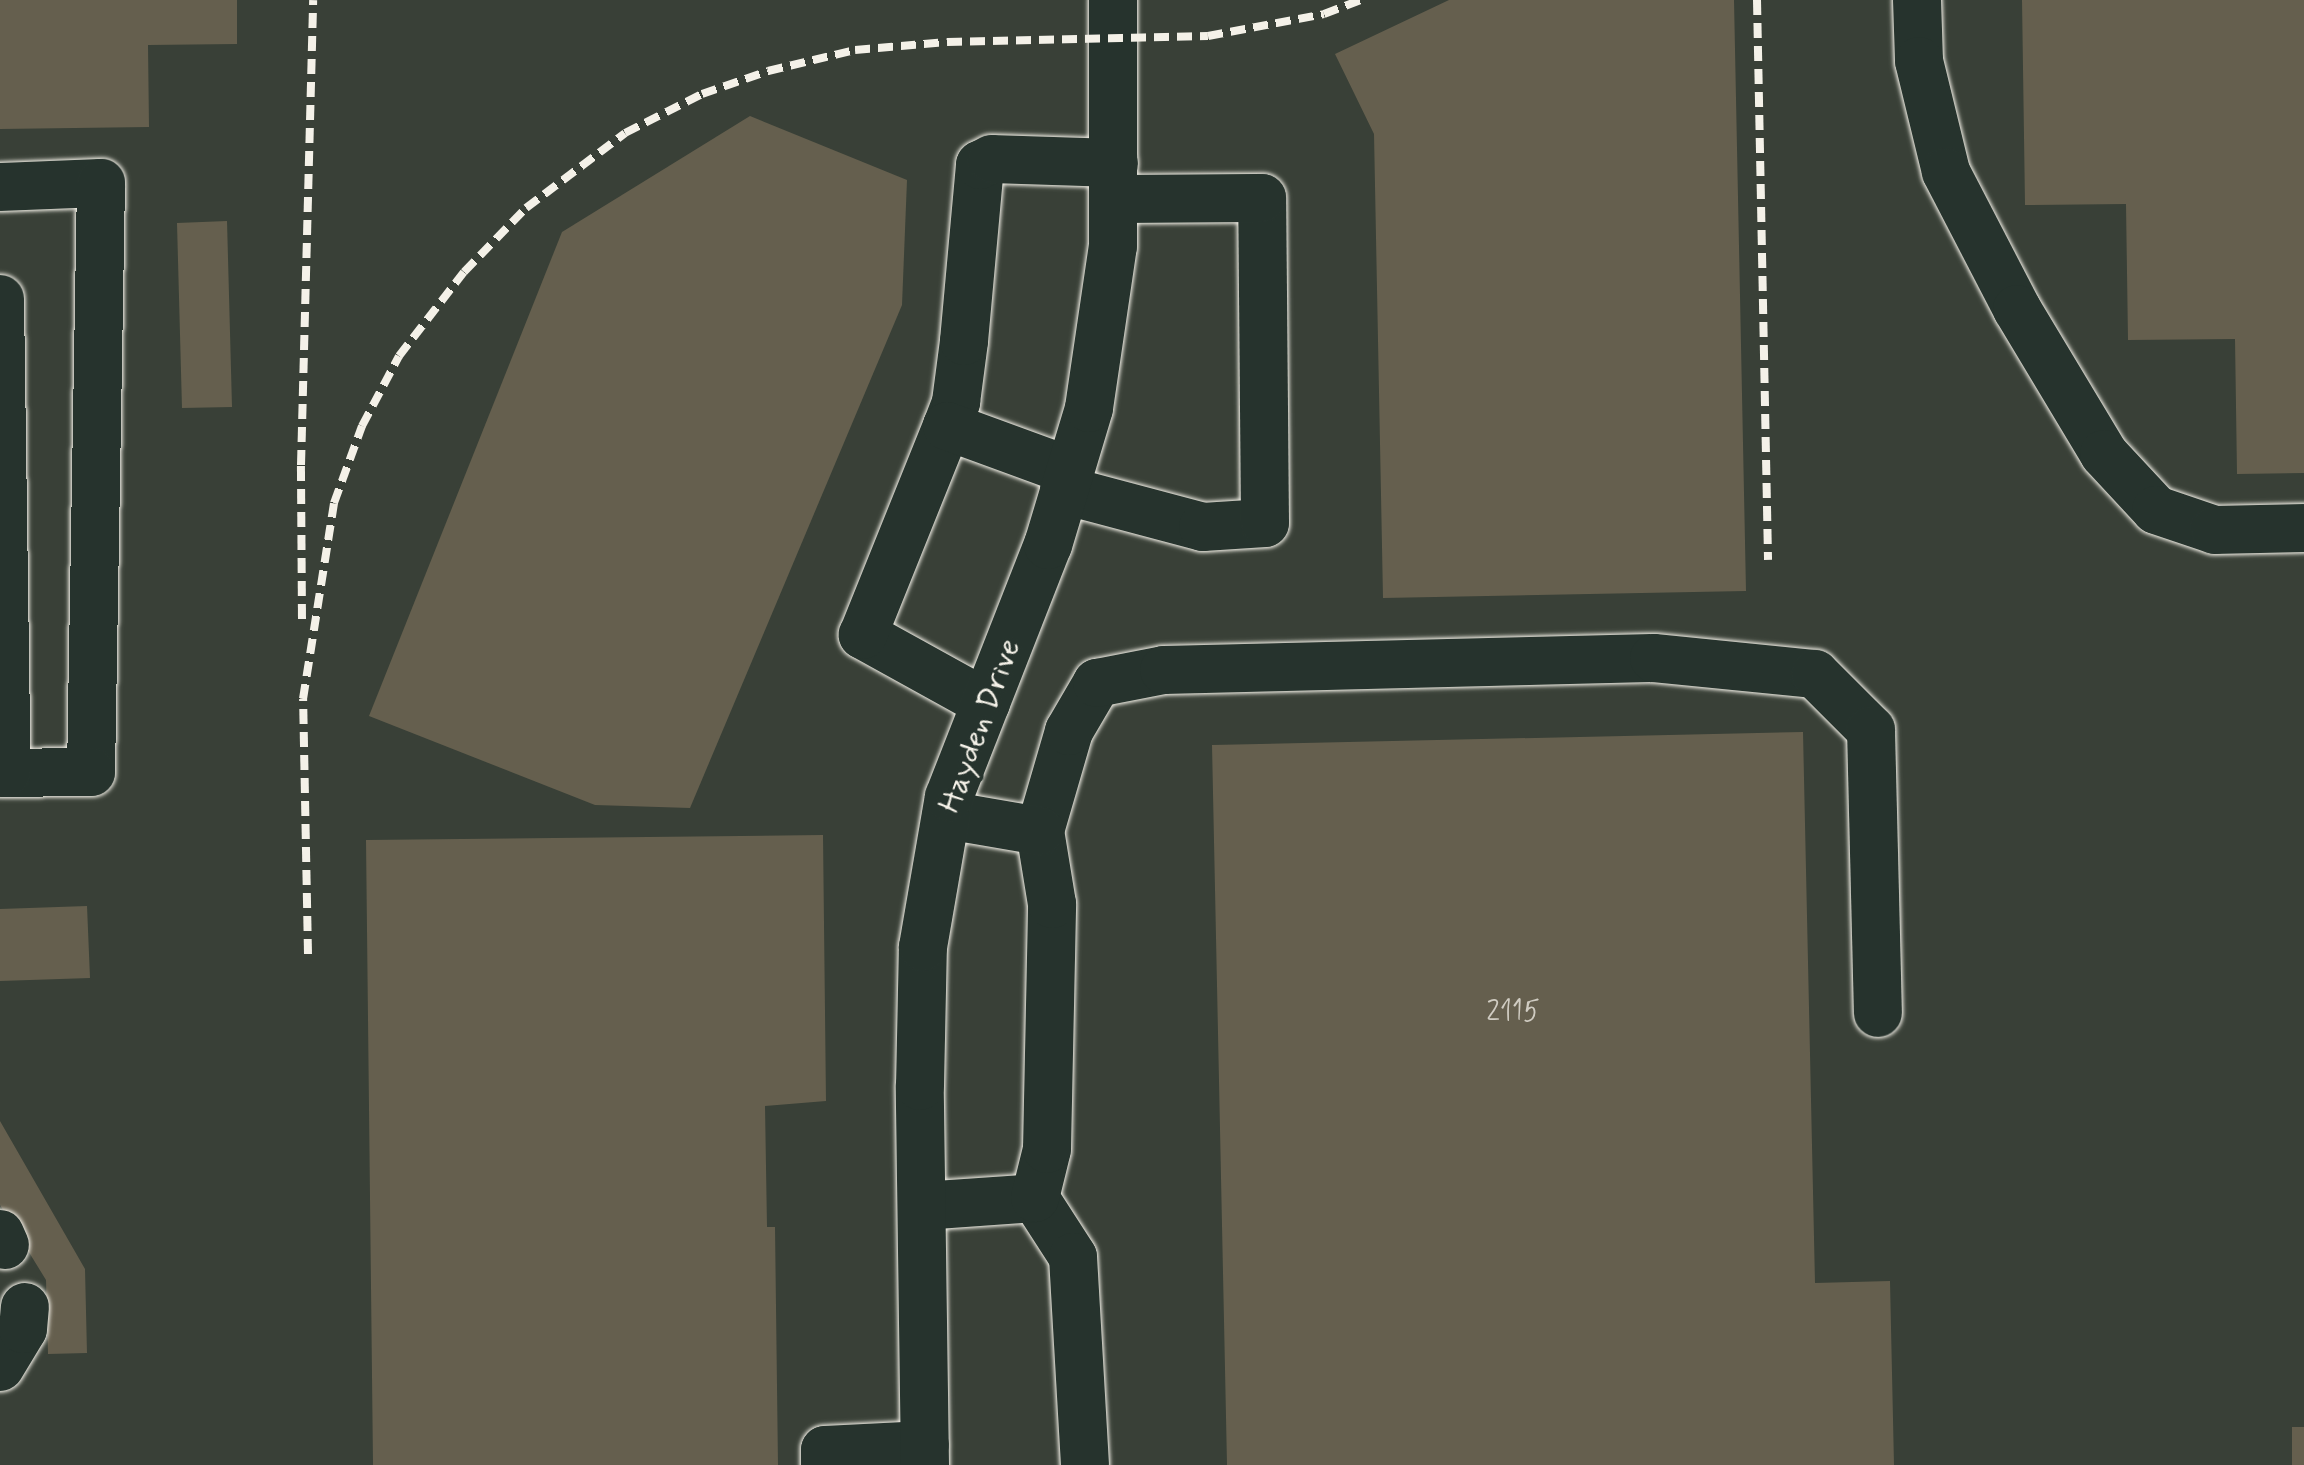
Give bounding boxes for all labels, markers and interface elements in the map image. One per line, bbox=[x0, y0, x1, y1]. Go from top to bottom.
street label: Hayden Drive bbox=[931, 635, 1029, 817]
house number: 2115 bbox=[1486, 996, 1540, 1030]

